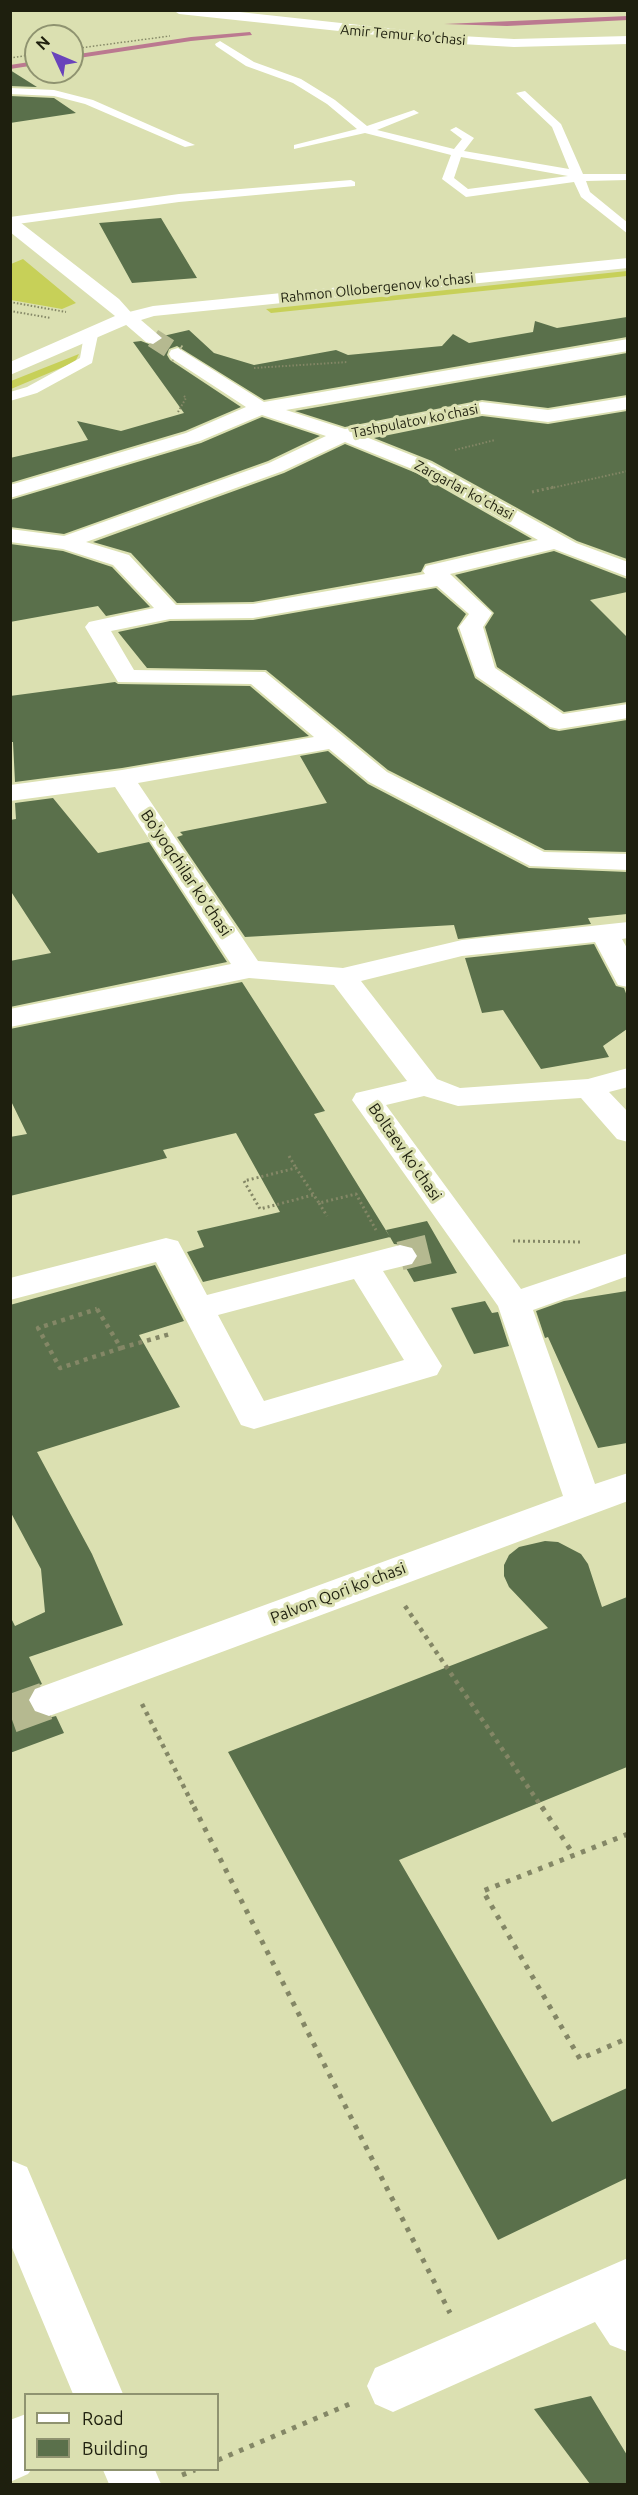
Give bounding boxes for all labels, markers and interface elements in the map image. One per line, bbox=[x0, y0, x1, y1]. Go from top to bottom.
street label: Amir Temur ko'chasi bbox=[340, 21, 466, 49]
north arrow bbox=[24, 24, 84, 84]
text: N bbox=[32, 32, 53, 53]
street label: Rahmon Ollobergenov ko'chasi bbox=[280, 269, 474, 307]
street label: Tashpulatov ko'chasi bbox=[350, 400, 480, 442]
street label: Zargarlar ko'chasi bbox=[412, 457, 516, 523]
street label: Bo'yoqchilar ko'chasi bbox=[137, 806, 235, 940]
street label: Boltaev ko'chasi bbox=[364, 1099, 446, 1205]
street label: Palvon Qori ko'chasi bbox=[268, 1558, 408, 1628]
legend bbox=[24, 2393, 219, 2471]
text: Road bbox=[82, 2408, 124, 2428]
text: Building bbox=[82, 2438, 148, 2458]

